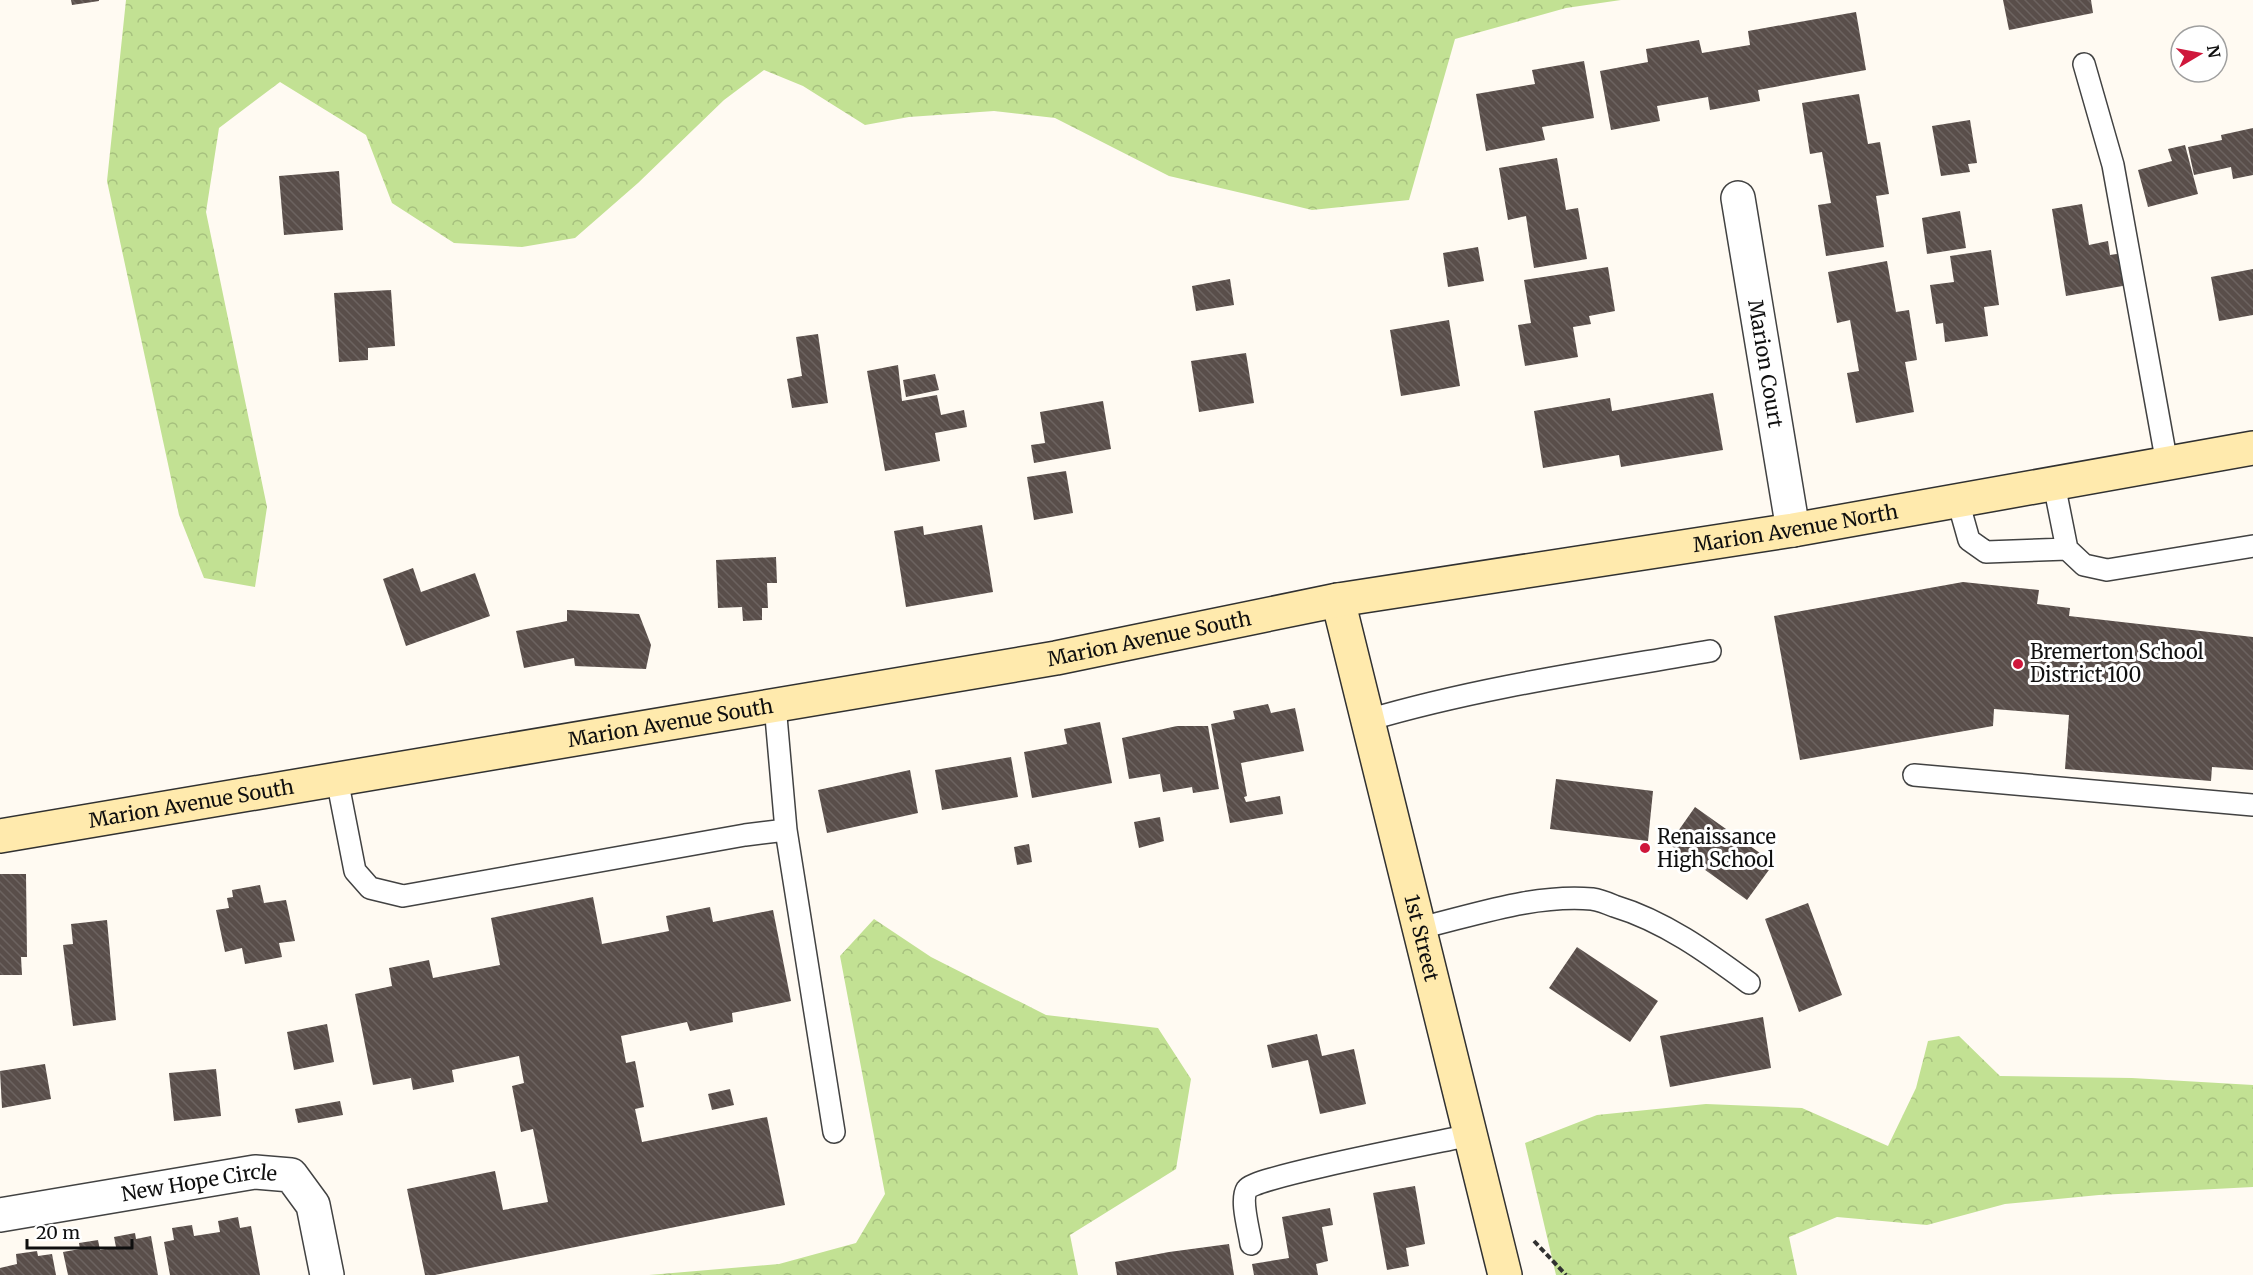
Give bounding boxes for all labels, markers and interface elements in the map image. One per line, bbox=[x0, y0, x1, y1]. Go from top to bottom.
north arrow bbox=[2169, 24, 2229, 84]
text: N bbox=[2203, 43, 2225, 60]
street label: Marion Court bbox=[1743, 298, 1789, 430]
street label: Marion Avenue North bbox=[1691, 499, 1900, 557]
street label: Marion Avenue South bbox=[1045, 605, 1253, 672]
place label: Bremerton School District 100 bbox=[2030, 639, 2204, 687]
marker: Bremerton School District 100 bbox=[2011, 657, 2025, 671]
street label: Marion Avenue South bbox=[566, 693, 775, 752]
street label: Marion Avenue South bbox=[87, 774, 296, 833]
place label: Renaissance High School bbox=[1657, 824, 1776, 872]
marker: Renaissance High School bbox=[1638, 841, 1652, 855]
street label: 1st Street bbox=[1399, 892, 1445, 984]
street label: New Hope Circle bbox=[119, 1159, 278, 1206]
scale bar bbox=[27, 1212, 132, 1250]
text: 20 m bbox=[36, 1221, 80, 1244]

